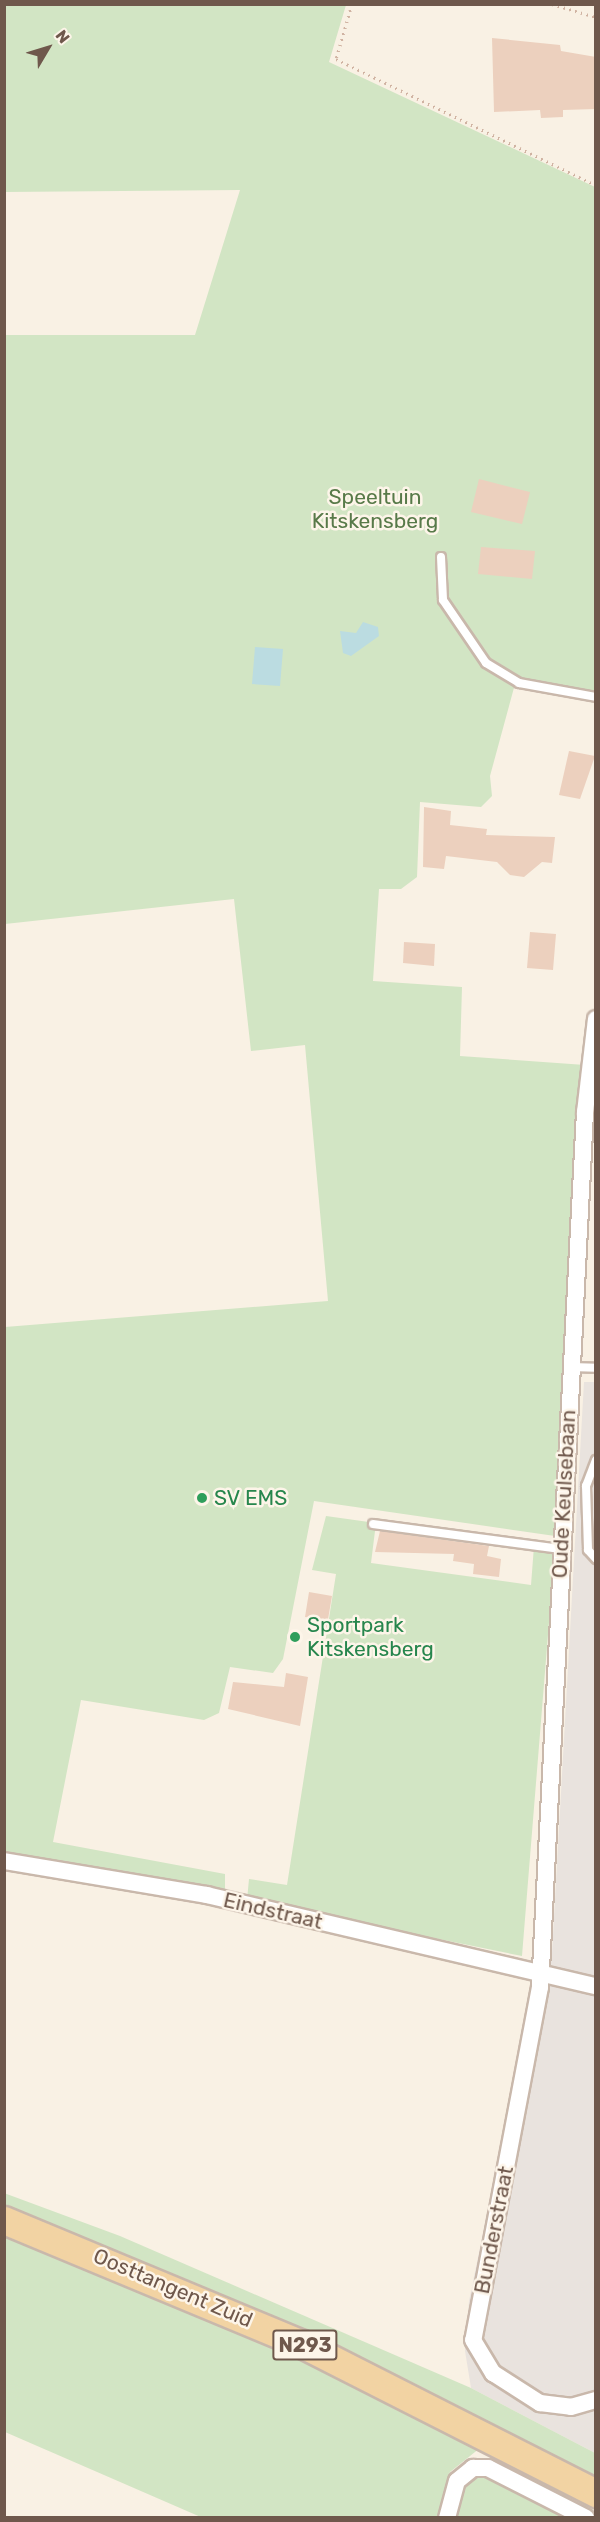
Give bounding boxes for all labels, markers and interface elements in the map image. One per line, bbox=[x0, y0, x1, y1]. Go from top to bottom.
north arrow bbox=[18, 18, 78, 78]
text: N bbox=[52, 26, 74, 47]
park label: Speeltuin Kitskensberg bbox=[312, 484, 438, 534]
street label: Oude Keulsebaan bbox=[547, 1409, 581, 1579]
place label: SV EMS bbox=[214, 1485, 288, 1511]
marker: SV EMS bbox=[195, 1491, 209, 1505]
place label: Sportpark Kitskensberg bbox=[307, 1612, 434, 1662]
marker: Sportpark Kitskensberg bbox=[288, 1630, 302, 1644]
street label: Eindstraat bbox=[221, 1887, 325, 1935]
street label: Bunderstraat bbox=[469, 2164, 519, 2296]
street label: Oosttangent Zuid bbox=[90, 2243, 256, 2333]
road number: N293 bbox=[272, 2328, 338, 2362]

